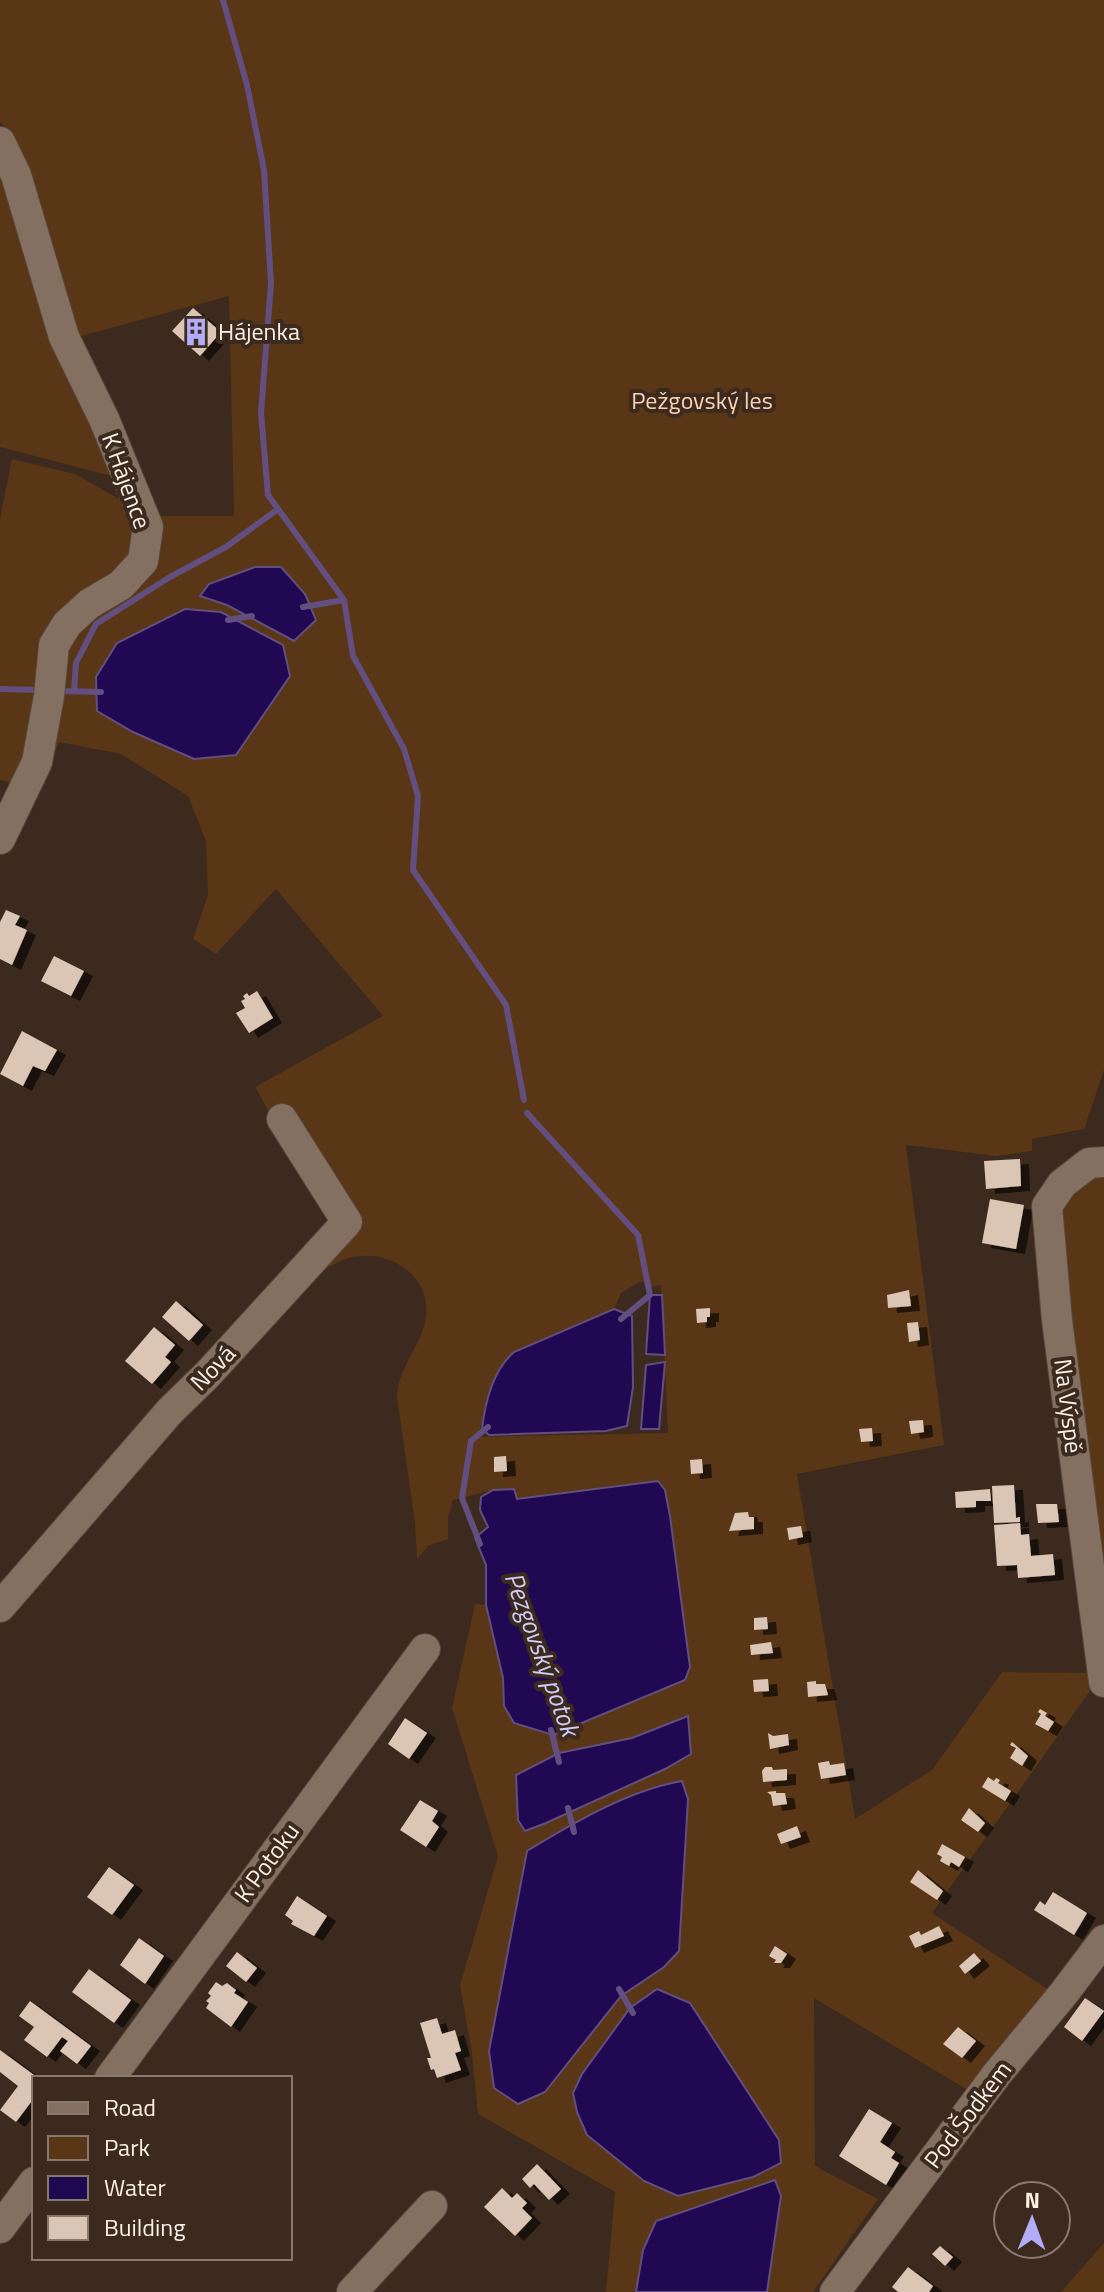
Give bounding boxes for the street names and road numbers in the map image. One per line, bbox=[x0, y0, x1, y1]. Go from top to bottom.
street label: K Hájence bbox=[93, 428, 161, 534]
street label: Nová bbox=[181, 1336, 243, 1398]
street label: Na Výspě bbox=[1045, 1357, 1093, 1455]
street label: K Potoku bbox=[225, 1815, 307, 1910]
street label: Pod Šodkem bbox=[915, 2053, 1020, 2176]

